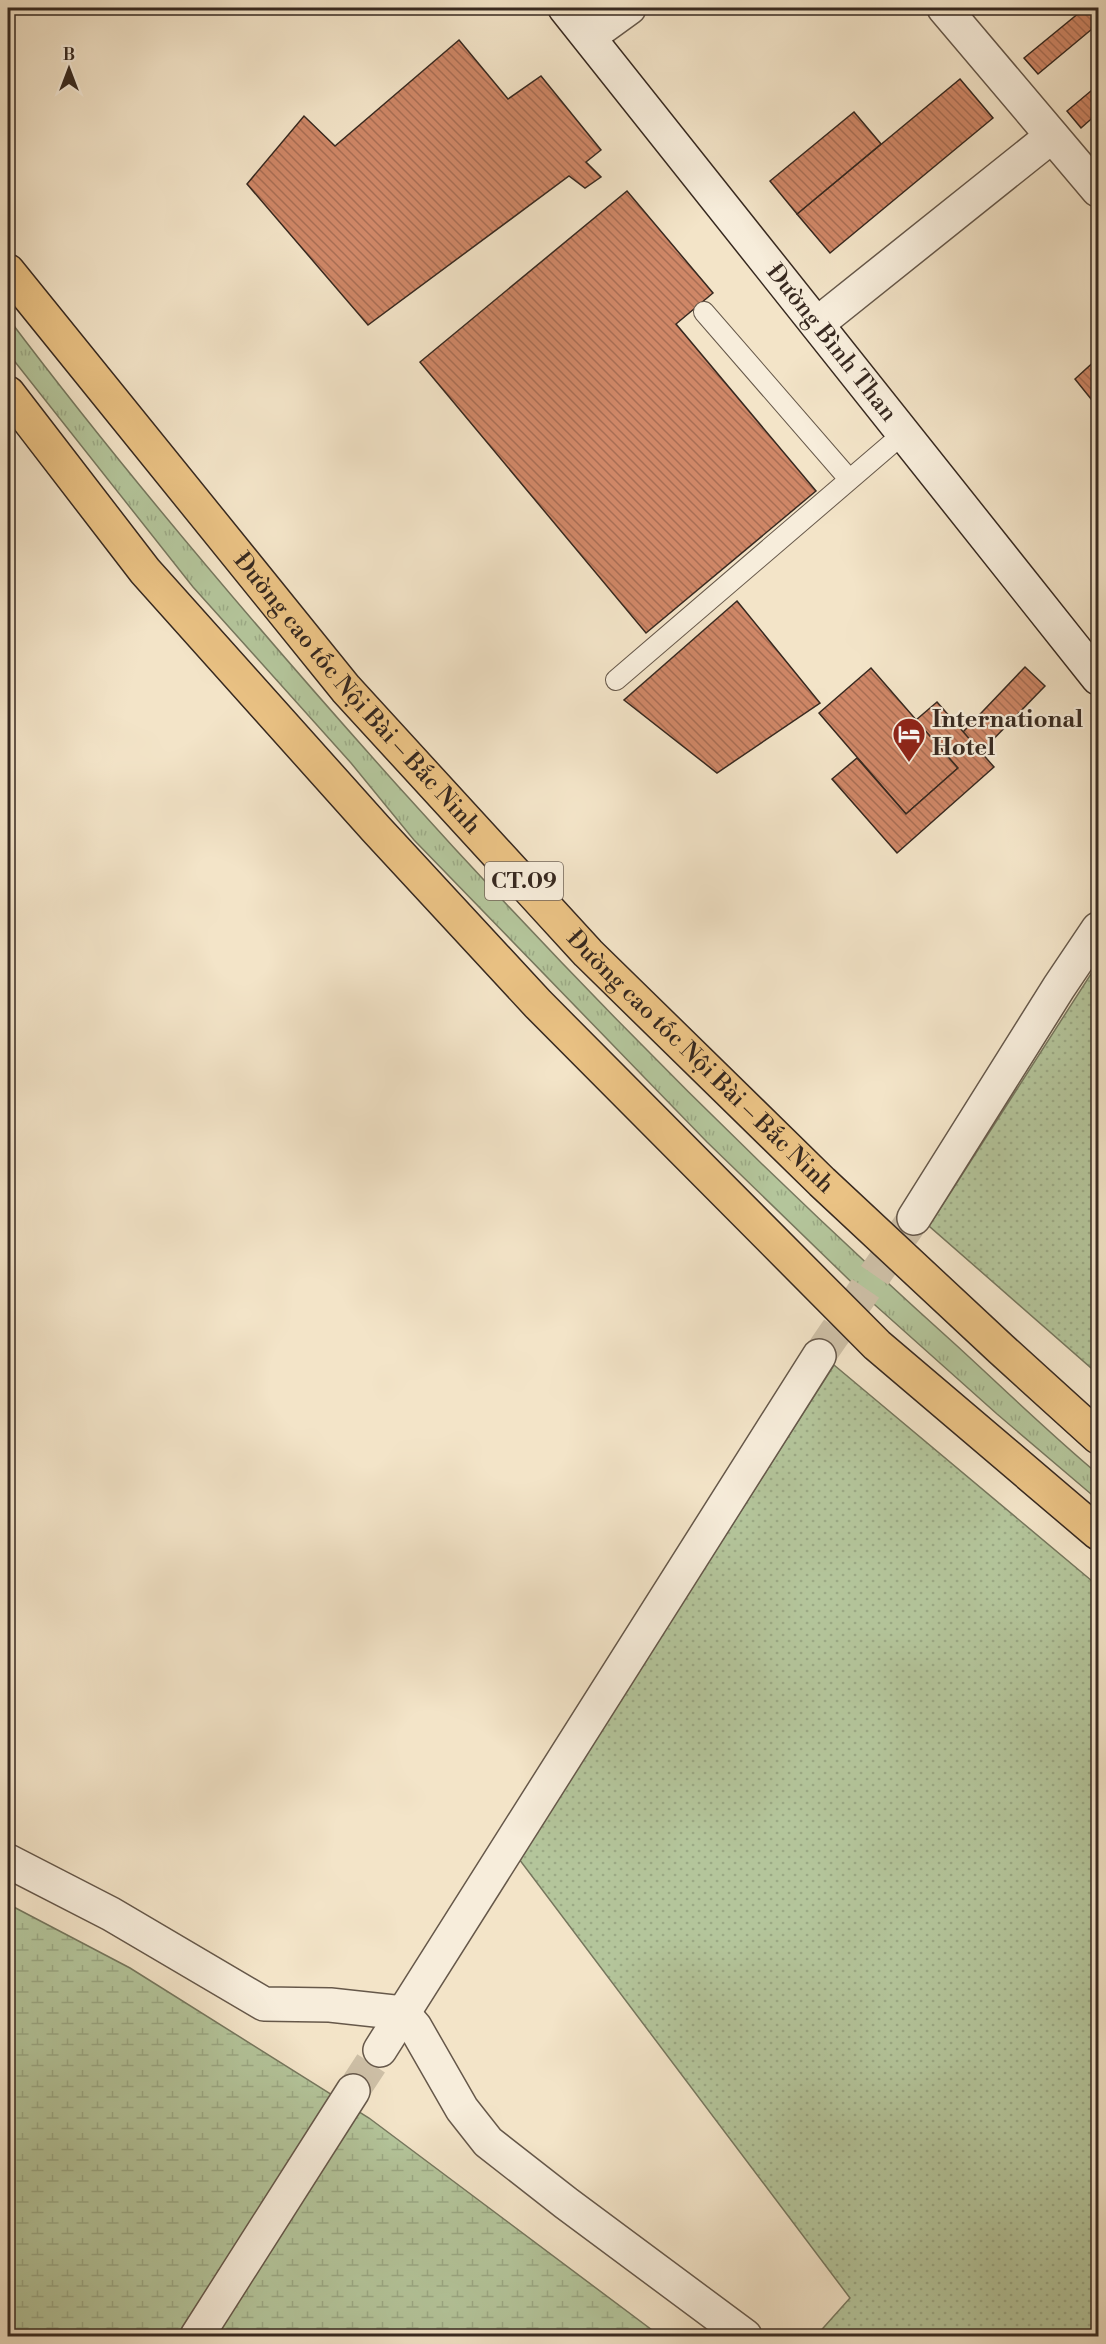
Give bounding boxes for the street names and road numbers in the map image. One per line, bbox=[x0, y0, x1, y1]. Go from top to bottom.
street label: Đường Bình Than bbox=[760, 258, 903, 428]
street label: Đường cao tốc Nội Bài – Bắc Ninh bbox=[227, 546, 487, 841]
road number: CT.09 bbox=[485, 862, 563, 900]
street label: Đường cao tốc Nội Bài – Bắc Ninh bbox=[560, 924, 840, 1200]

